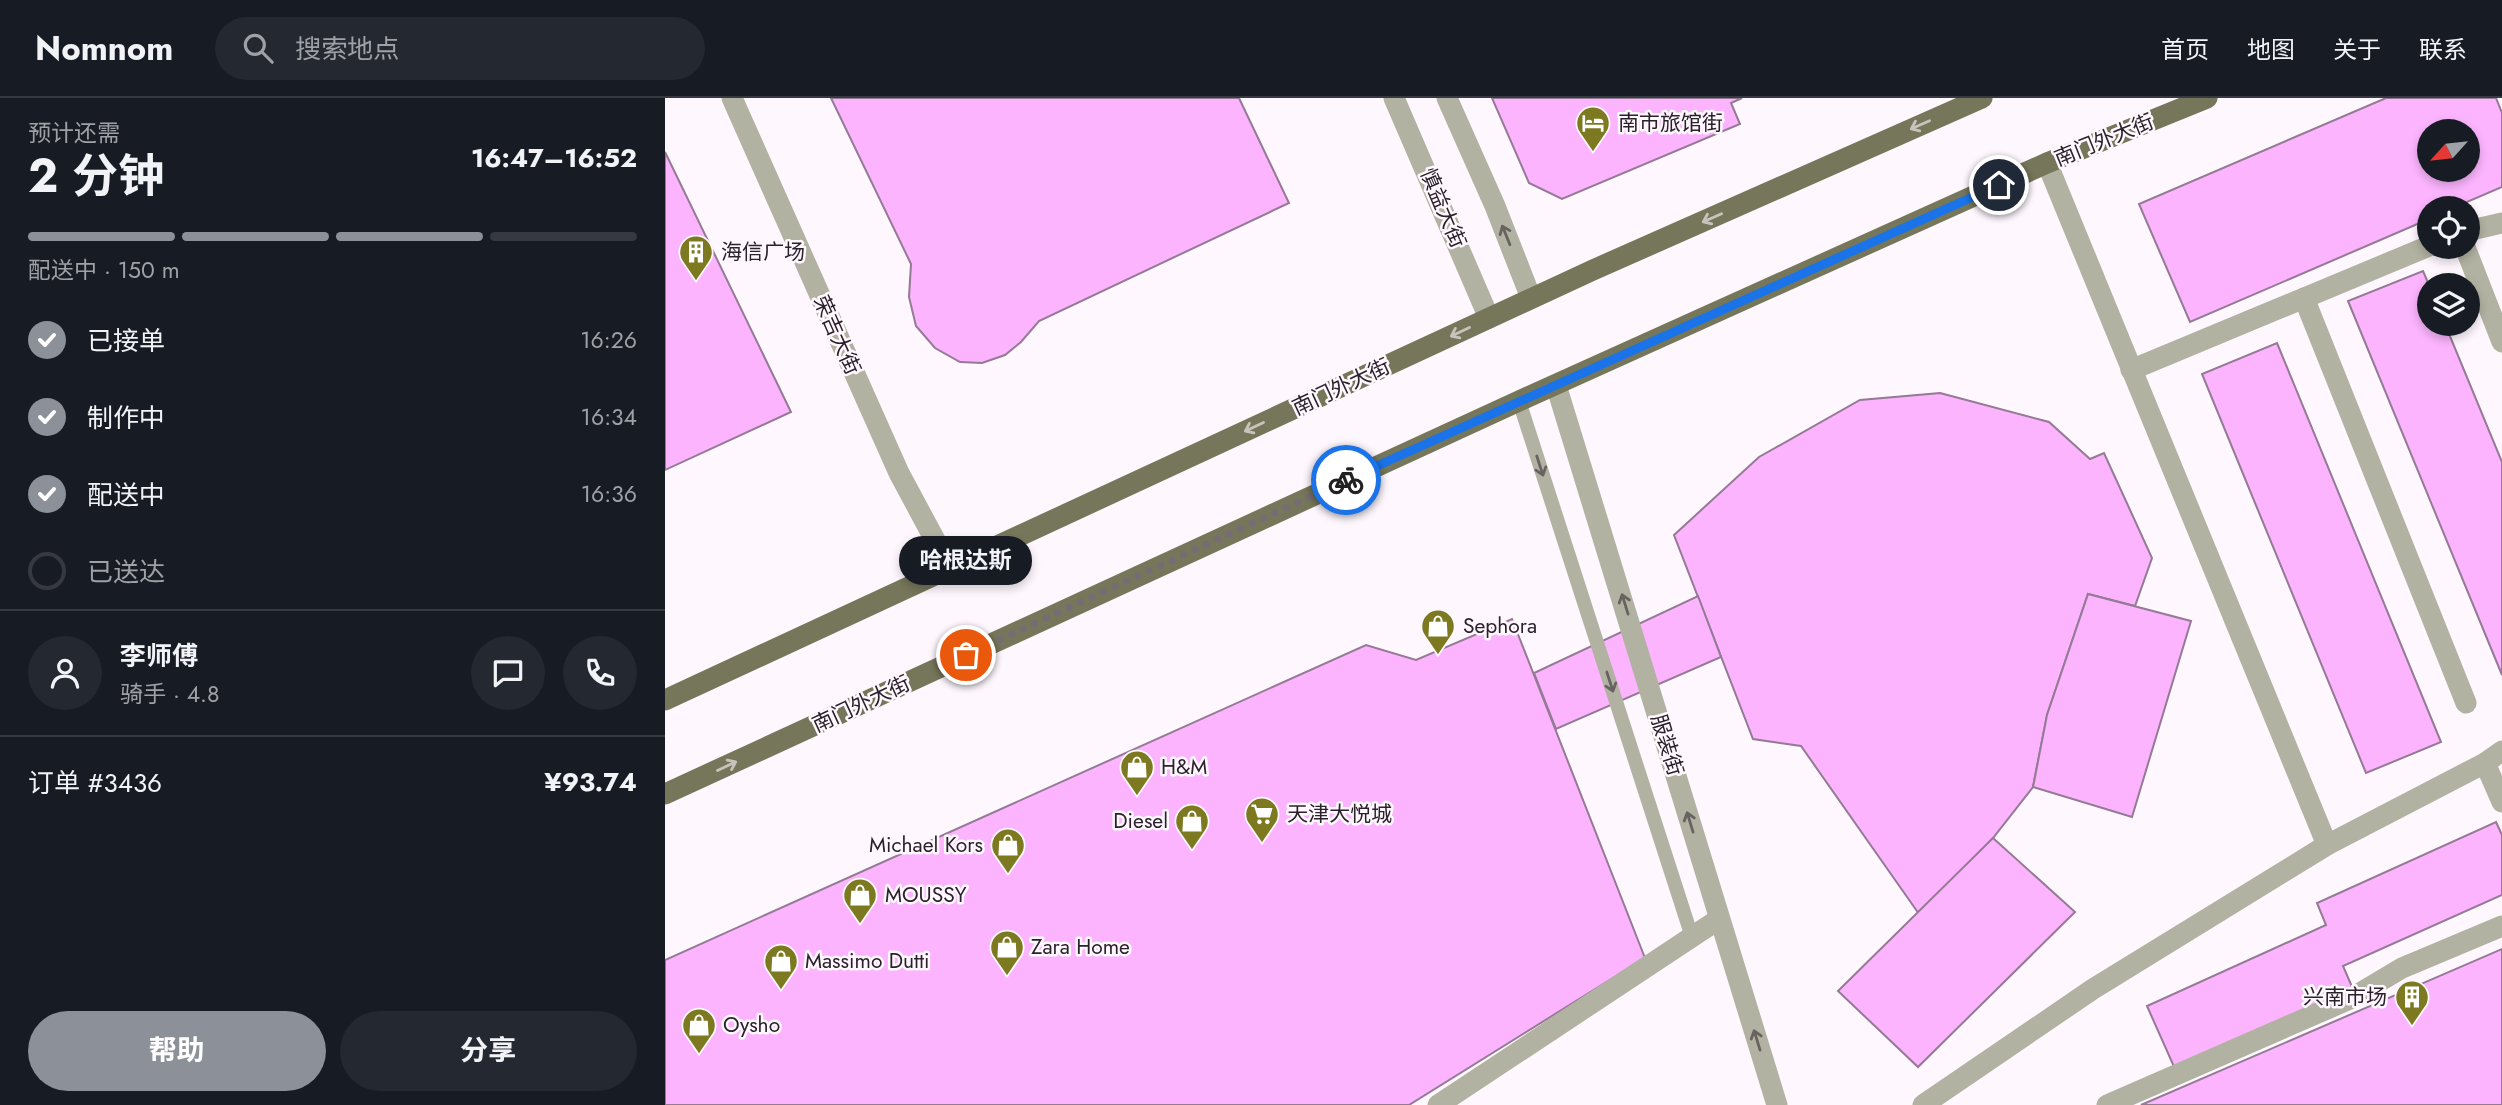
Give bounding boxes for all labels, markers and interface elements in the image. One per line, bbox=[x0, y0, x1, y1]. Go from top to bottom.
search box bbox=[215, 17, 705, 80]
text: Nomnom bbox=[35, 25, 173, 72]
icon: search bbox=[239, 29, 277, 67]
text: 搜索地点 bbox=[295, 30, 399, 68]
text: 首页 bbox=[2161, 32, 2209, 67]
text: 地图 bbox=[2247, 32, 2295, 67]
text: 关于 bbox=[2333, 32, 2381, 67]
text: 联系 bbox=[2419, 32, 2467, 67]
hotel icon: 南市旅馆街 bbox=[1574, 104, 1612, 153]
street label: 南门外大街 bbox=[2050, 106, 2158, 174]
place label: 南市旅馆街 bbox=[1618, 108, 1723, 138]
text: 预计还需 bbox=[28, 116, 120, 150]
one-way arrow bbox=[1910, 119, 1931, 132]
north arrow bbox=[2417, 119, 2480, 182]
map controls bbox=[2417, 119, 2480, 336]
text: 16:47–16:52 bbox=[471, 139, 637, 177]
text: 2 分钟 bbox=[28, 143, 164, 209]
pin bbox=[1969, 155, 2029, 215]
street label: 慎益大街 bbox=[1413, 163, 1473, 253]
icon: home bbox=[1980, 166, 2018, 204]
button: locate bbox=[2417, 196, 2480, 259]
one-way arrow bbox=[1702, 212, 1723, 225]
one-way arrow bbox=[1499, 225, 1512, 246]
building icon: 海信广场 bbox=[677, 233, 715, 282]
place label: 海信广场 bbox=[721, 237, 805, 267]
text: 配送中 · 150 m bbox=[28, 253, 180, 287]
button: layers bbox=[2417, 273, 2480, 336]
street label: 荣吉大街 bbox=[806, 291, 868, 379]
icon: check bbox=[28, 321, 66, 359]
text: 已接单 bbox=[87, 322, 165, 360]
text: 16:26 bbox=[580, 323, 637, 357]
one-way arrow bbox=[1450, 325, 1471, 339]
street label: 南门外大街 bbox=[1287, 351, 1395, 423]
icon: check bbox=[28, 398, 66, 436]
text: 制作中 bbox=[87, 399, 165, 437]
text: 16:34 bbox=[581, 400, 637, 434]
one-way arrow bbox=[1244, 421, 1265, 434]
courier bbox=[1311, 445, 1381, 515]
one-way arrow bbox=[1535, 454, 1547, 476]
icon: bike bbox=[1327, 461, 1365, 499]
icon: check bbox=[28, 475, 66, 513]
text: 配送中 bbox=[87, 476, 165, 514]
text: 16:36 bbox=[581, 477, 637, 511]
callout: 哈根达斯 bbox=[899, 536, 1033, 585]
text: 哈根达斯 bbox=[920, 543, 1012, 577]
text: 已送达 bbox=[87, 553, 165, 591]
one-way arrow bbox=[1617, 594, 1630, 616]
shop icon: Sephora bbox=[1419, 607, 1457, 656]
place label: Sephora bbox=[1463, 611, 1537, 641]
pin bbox=[936, 625, 996, 685]
button: person bbox=[28, 636, 102, 710]
button: chat bbox=[471, 636, 545, 710]
button: phone bbox=[563, 636, 637, 710]
icon: bag bbox=[947, 636, 985, 674]
text: 李师傅 bbox=[120, 637, 198, 675]
street label: 南门外大街 bbox=[807, 668, 915, 740]
one-way arrow bbox=[1605, 671, 1617, 693]
text: 骑手 · 4.8 bbox=[120, 677, 220, 711]
street label: 服装街 bbox=[1643, 710, 1691, 780]
shop icon: H&M bbox=[1118, 748, 1156, 797]
place label: H&M bbox=[1161, 752, 1207, 782]
one-way arrow bbox=[716, 759, 737, 772]
text: ¥93.74 bbox=[544, 763, 637, 801]
text: 订单 #3436 bbox=[28, 764, 162, 802]
supermarket icon: 天津大悦城 bbox=[1243, 795, 1281, 844]
place label: 天津大悦城 bbox=[1287, 799, 1392, 829]
shop icon: Diesel bbox=[1173, 802, 1211, 851]
place label: Diesel bbox=[1113, 806, 1168, 836]
one-way arrow bbox=[1683, 812, 1696, 834]
shop icon: Michael Kors bbox=[989, 826, 1027, 875]
place label: Michael Kors bbox=[869, 830, 983, 860]
shop icon: MOUSSY bbox=[841, 876, 879, 925]
place label: MOUSSY bbox=[885, 880, 967, 910]
shop icon: Zara Home bbox=[988, 928, 1026, 977]
place label: Zara Home bbox=[1031, 932, 1130, 962]
shop icon: Massimo Dutti bbox=[762, 942, 800, 991]
place label: Massimo Dutti bbox=[805, 946, 930, 976]
building icon: 兴南市场 bbox=[2393, 978, 2431, 1027]
place label: 兴南市场 bbox=[2303, 982, 2387, 1012]
shop icon: Oysho bbox=[680, 1006, 718, 1055]
place label: Oysho bbox=[723, 1010, 780, 1040]
button: 帮助 bbox=[28, 1011, 326, 1091]
button: 分享 bbox=[340, 1011, 637, 1091]
one-way arrow bbox=[1749, 1029, 1762, 1051]

